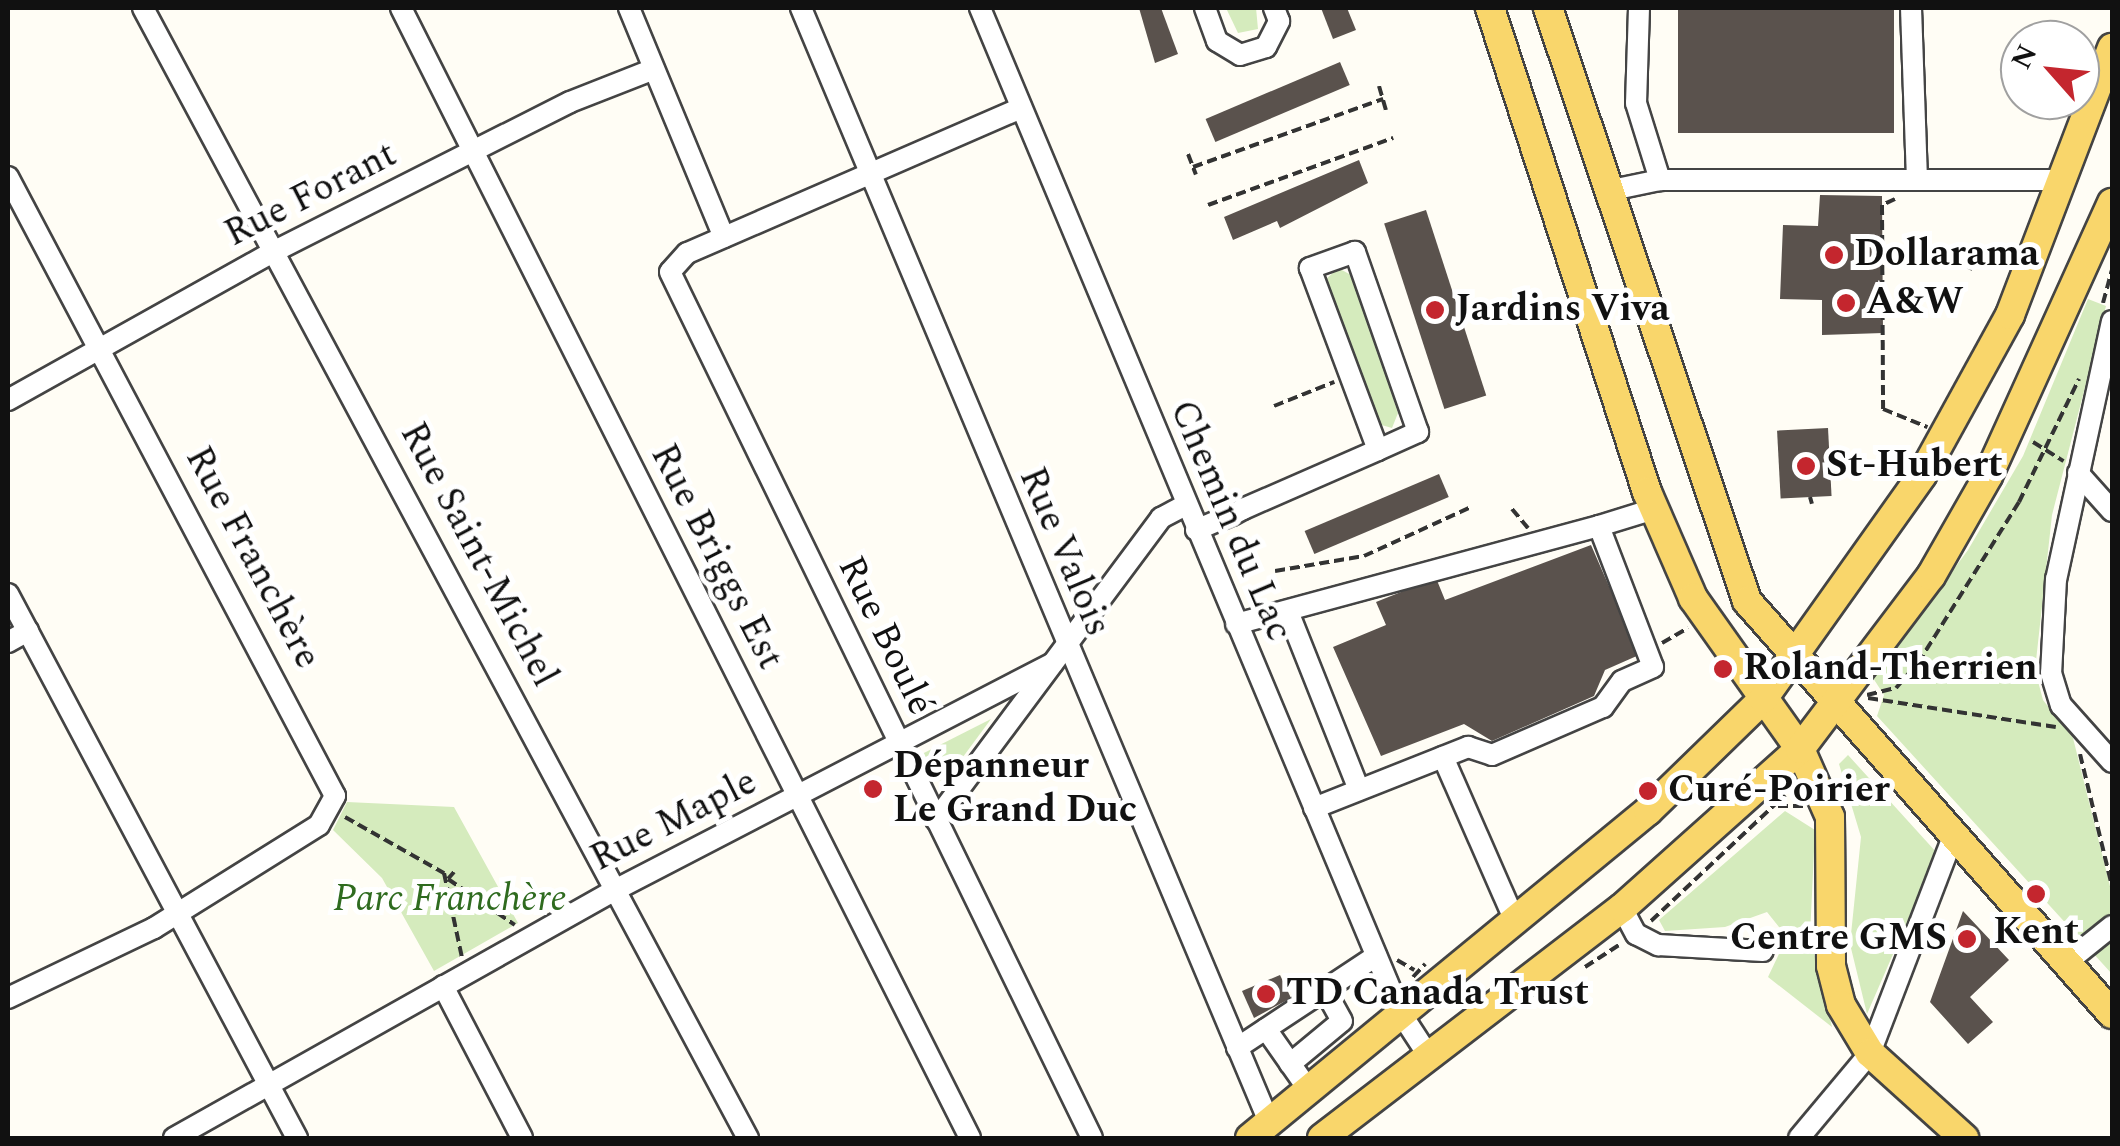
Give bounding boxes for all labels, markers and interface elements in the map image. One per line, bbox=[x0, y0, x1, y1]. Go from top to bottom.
north arrow bbox=[2000, 20, 2100, 120]
text: N bbox=[2000, 37, 2049, 77]
street label: Rue Forant bbox=[217, 132, 405, 258]
place label: Dollarama bbox=[1854, 232, 2039, 278]
marker: Dollarama bbox=[1823, 244, 1845, 266]
place label: A&W bbox=[1866, 280, 1964, 326]
place label: Jardins Viva bbox=[1455, 287, 1670, 333]
marker: A&W bbox=[1835, 292, 1857, 314]
marker: Jardins Viva bbox=[1424, 299, 1446, 321]
street label: Chemin du Lac bbox=[1159, 394, 1301, 648]
street label: Rue Saint-Michel bbox=[389, 415, 567, 695]
street label: Rue Briggs Est bbox=[640, 437, 792, 677]
street label: Rue Franchère bbox=[174, 439, 330, 677]
place label: St-Hubert bbox=[1826, 443, 2003, 489]
marker: St-Hubert bbox=[1795, 455, 1817, 477]
street label: Rue Valois bbox=[1008, 461, 1120, 643]
street label: Rue Boulé bbox=[827, 549, 943, 723]
place label: Roland-Therrien bbox=[1743, 646, 2038, 692]
marker: Roland-Therrien bbox=[1712, 658, 1734, 680]
place label: Dépanneur Le Grand Duc bbox=[893, 744, 1137, 834]
street label: Rue Maple bbox=[583, 760, 765, 882]
place label: Curé-Poirier bbox=[1668, 768, 1890, 814]
marker: Dépanneur Le Grand Duc bbox=[862, 778, 884, 800]
marker: Curé-Poirier bbox=[1637, 780, 1659, 802]
park label: Parc Franchère bbox=[333, 877, 567, 923]
marker: Kent bbox=[2025, 883, 2047, 905]
place label: Kent bbox=[1993, 910, 2079, 956]
place label: Centre GMS bbox=[1730, 916, 1947, 962]
marker: Centre GMS bbox=[1956, 928, 1978, 950]
place label: TD Canada Trust bbox=[1286, 971, 1589, 1017]
marker: TD Canada Trust bbox=[1255, 983, 1277, 1005]

